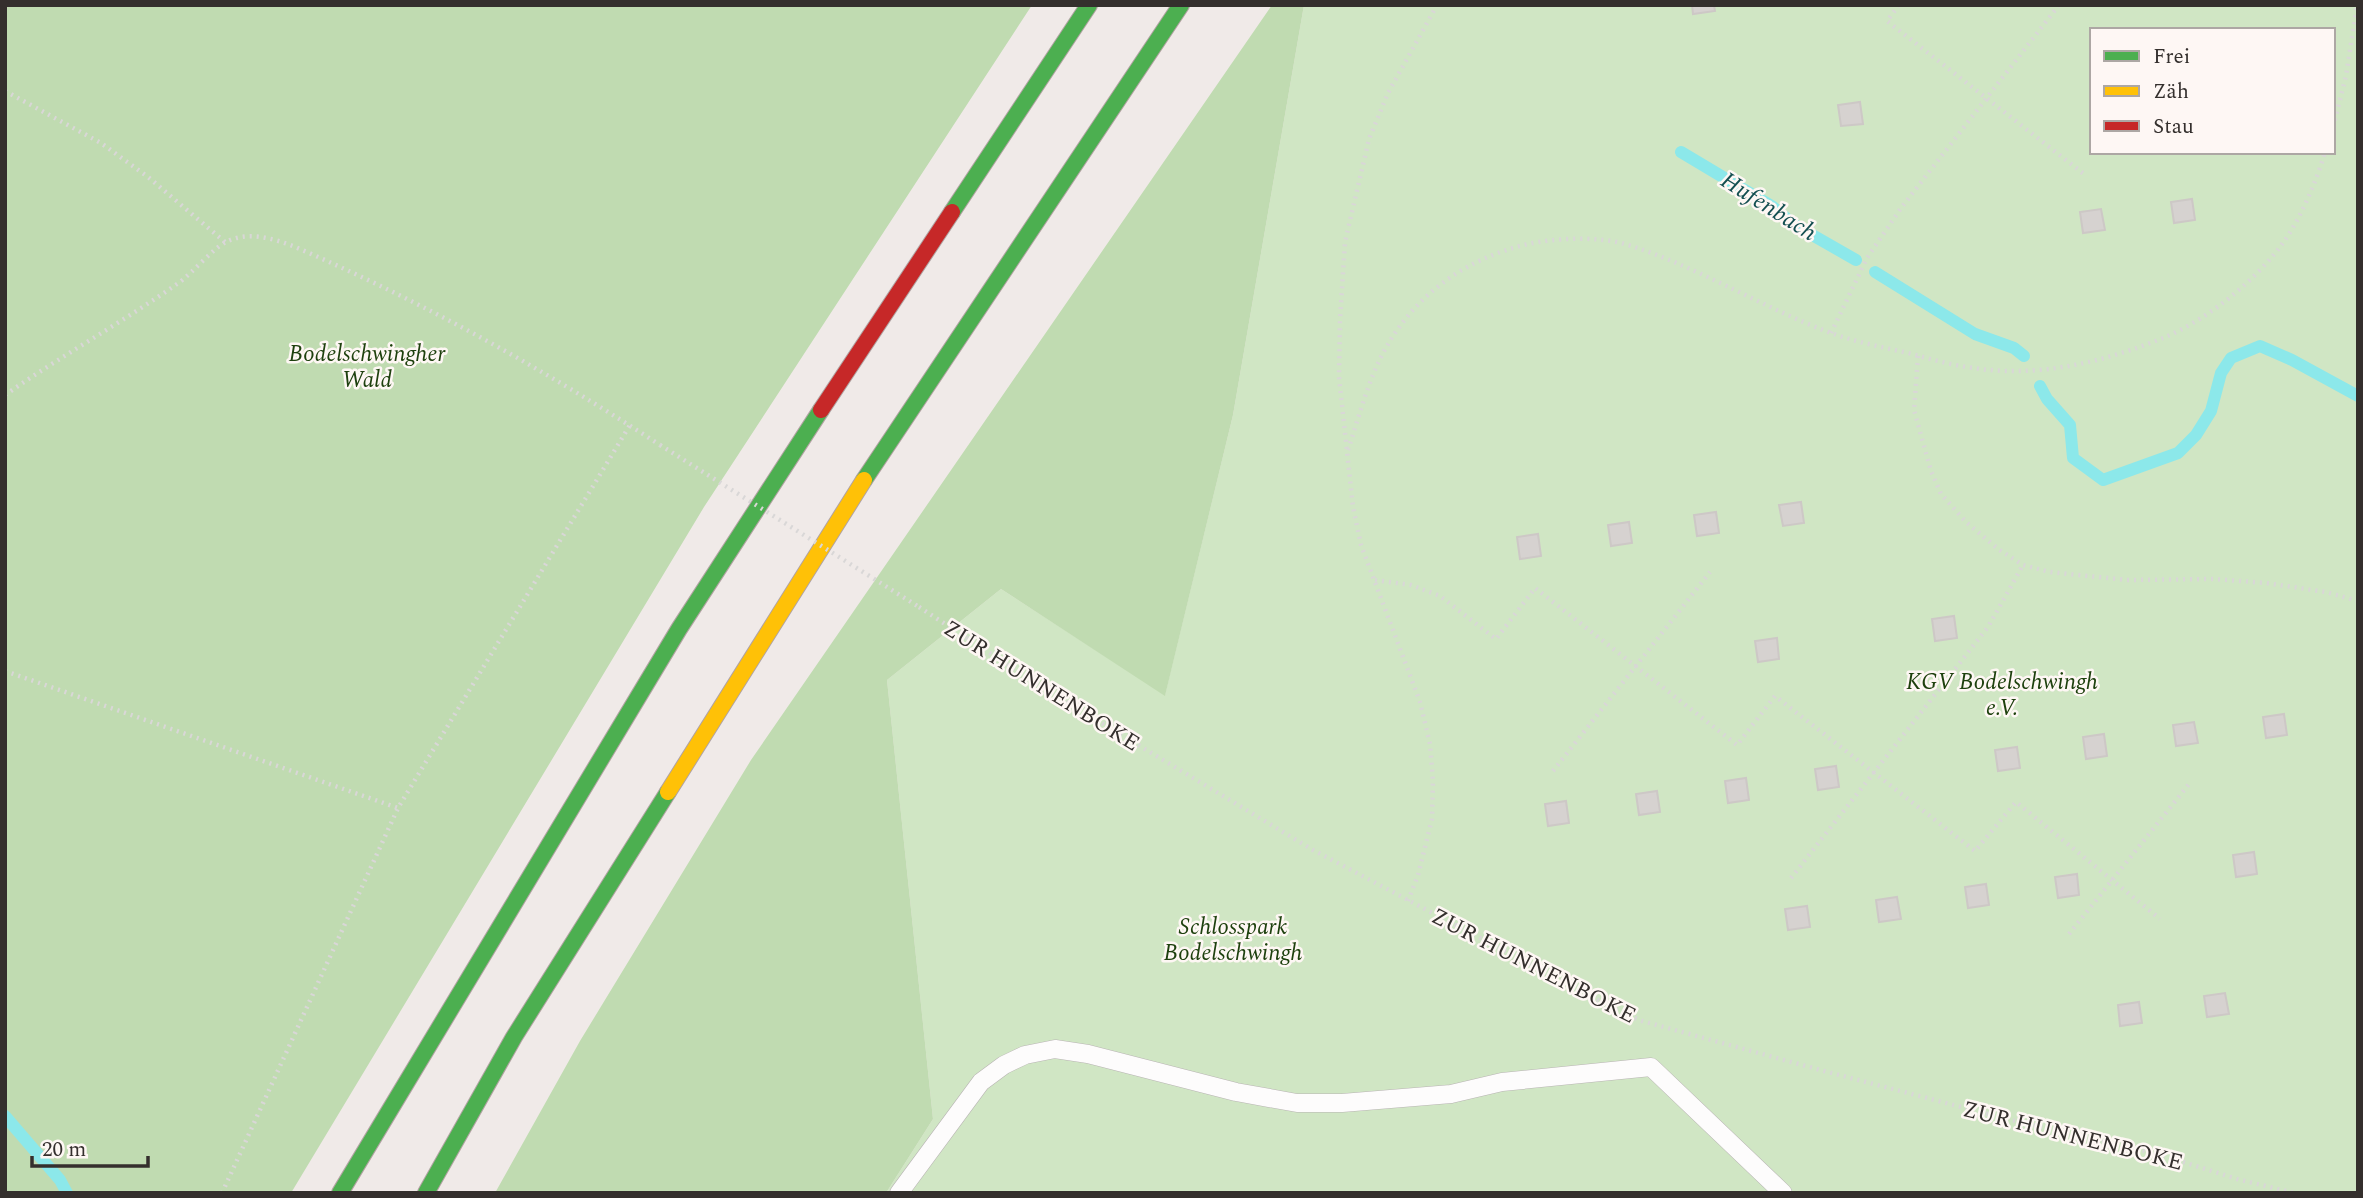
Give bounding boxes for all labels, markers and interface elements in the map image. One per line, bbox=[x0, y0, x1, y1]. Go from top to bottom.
legend bbox=[2090, 28, 2335, 154]
text: Frei bbox=[2153, 41, 2190, 73]
text: Zäh bbox=[2153, 76, 2189, 108]
text: Stau bbox=[2153, 111, 2194, 143]
water label: Hufenbach bbox=[1713, 163, 1824, 251]
park label: Bodelschwingher Wald bbox=[289, 337, 446, 398]
street label: ZUR HUNNENBOKE bbox=[936, 612, 1146, 761]
park label: KGV Bodelschwingh e.V. bbox=[1906, 665, 2098, 726]
street label: ZUR HUNNENBOKE bbox=[1425, 899, 1642, 1033]
park label: Schlosspark Bodelschwingh bbox=[1164, 910, 1303, 971]
street label: ZUR HUNNENBOKE bbox=[1959, 1092, 2187, 1181]
scale bar bbox=[32, 1124, 147, 1168]
text: 20 m bbox=[42, 1134, 86, 1166]

